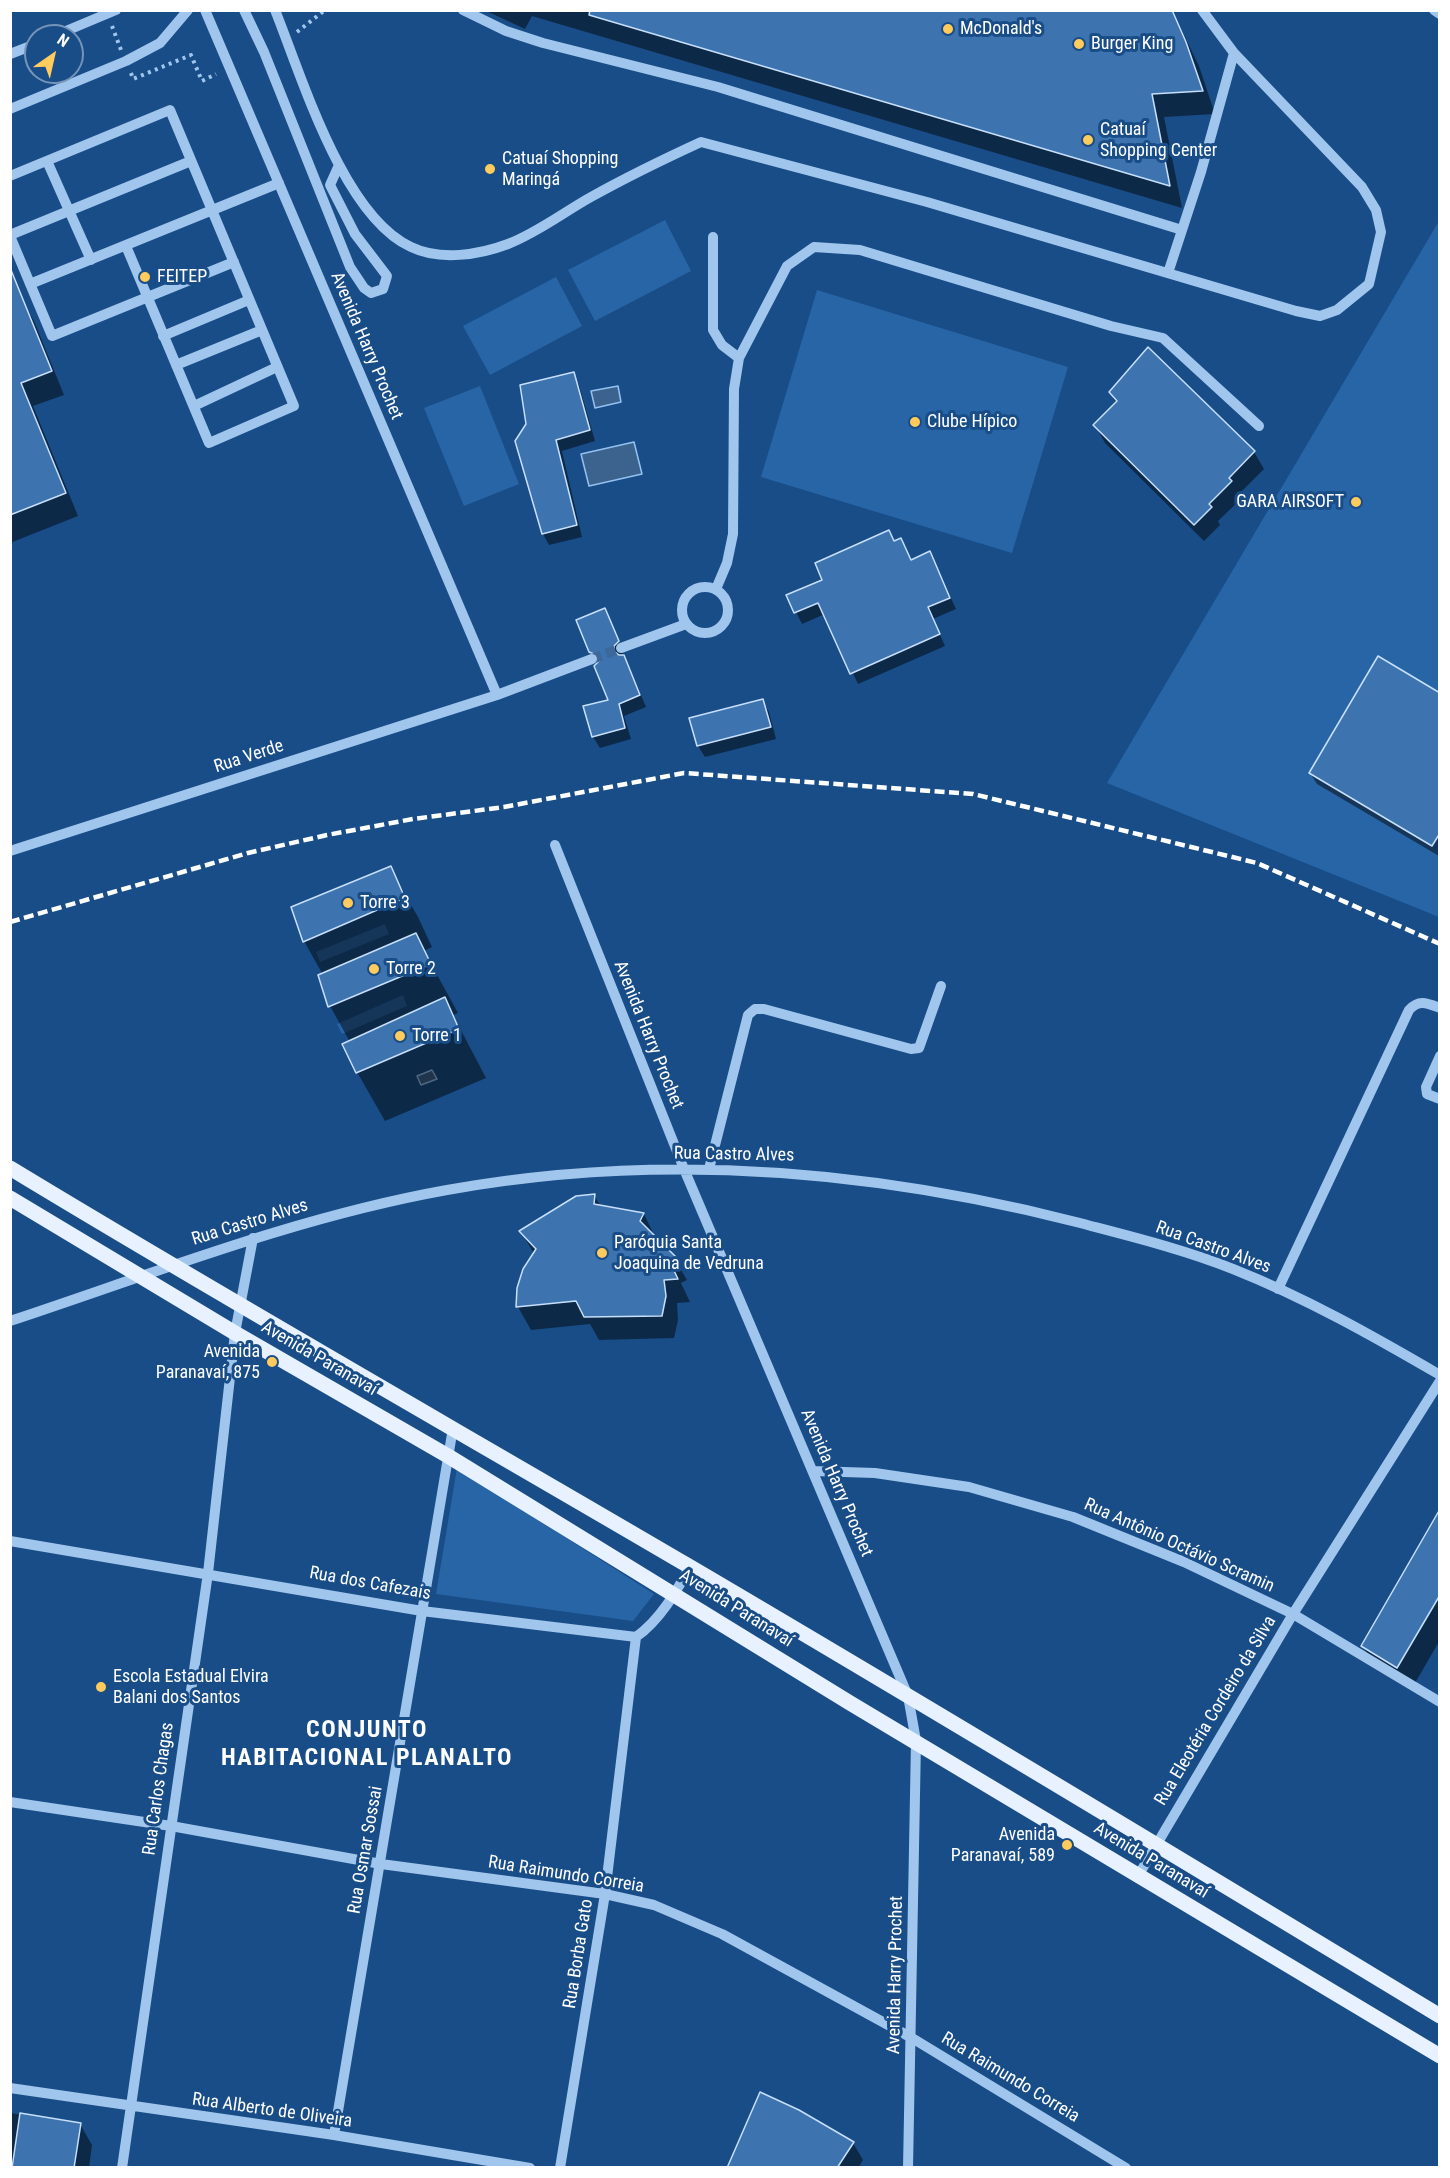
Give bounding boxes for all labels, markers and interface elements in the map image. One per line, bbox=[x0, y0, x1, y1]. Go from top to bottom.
place label: McDonald's bbox=[960, 18, 1042, 40]
marker: McDonald's bbox=[941, 22, 955, 36]
north arrow bbox=[24, 24, 84, 84]
text: N bbox=[54, 30, 73, 51]
place label: Burger King bbox=[1091, 33, 1173, 55]
marker: Burger King bbox=[1072, 37, 1086, 51]
place label: Catuaí Shopping Center bbox=[1100, 119, 1217, 162]
marker: Catuaí Shopping Center bbox=[1081, 133, 1095, 147]
place label: Catuaí Shopping Maringá bbox=[502, 148, 618, 190]
marker: Catuaí Shopping Maringá bbox=[483, 162, 497, 176]
place label: FEITEP bbox=[157, 266, 207, 288]
street label: Avenida Harry Prochet bbox=[325, 269, 407, 423]
marker: FEITEP bbox=[138, 270, 152, 284]
place label: Clube Hípico bbox=[927, 411, 1017, 433]
marker: Clube Hípico bbox=[908, 415, 922, 429]
place label: GARA AIRSOFT bbox=[1236, 491, 1344, 513]
marker: GARA AIRSOFT bbox=[1349, 495, 1363, 509]
street label: Rua Verde bbox=[212, 736, 286, 778]
place label: Torre 3 bbox=[360, 892, 410, 914]
marker: Torre 3 bbox=[341, 896, 355, 910]
place label: Torre 2 bbox=[386, 958, 436, 980]
street label: Avenida Harry Prochet bbox=[608, 958, 688, 1112]
marker: Torre 2 bbox=[367, 962, 381, 976]
place label: Torre 1 bbox=[412, 1025, 462, 1047]
marker: Torre 1 bbox=[393, 1029, 407, 1043]
street label: Rua Castro Alves bbox=[674, 1143, 794, 1167]
street label: Rua Castro Alves bbox=[189, 1195, 311, 1251]
street label: Rua Castro Alves bbox=[1153, 1217, 1273, 1279]
place label: Paróquia Santa Joaquina de Vedruna bbox=[614, 1232, 764, 1274]
marker: Paróquia Santa Joaquina de Vedruna bbox=[595, 1246, 609, 1260]
street label: Avenida Paranavaí bbox=[257, 1317, 381, 1401]
place label: Avenida Paranavaí, 875 bbox=[156, 1341, 260, 1384]
marker: Avenida Paranavaí, 875 bbox=[265, 1355, 279, 1369]
street label: Avenida Harry Prochet bbox=[795, 1406, 877, 1560]
street label: Rua Antônio Octávio Scramin bbox=[1080, 1494, 1278, 1598]
street label: Rua dos Cafezais bbox=[308, 1563, 432, 1605]
street label: Avenida Paranavaí bbox=[675, 1565, 797, 1653]
street label: Rua Eleotéria Cordeiro da Silva bbox=[1151, 1612, 1281, 1810]
place label: Escola Estadual Elvira Balani dos Santos bbox=[113, 1666, 269, 1708]
marker: Escola Estadual Elvira Balani dos Santos bbox=[94, 1680, 108, 1694]
district label: CONJUNTO HABITACIONAL PLANALTO bbox=[221, 1717, 513, 1773]
street label: Rua Carlos Chagas bbox=[139, 1721, 179, 1857]
street label: Rua Osmar Sossai bbox=[344, 1784, 388, 1916]
street label: Avenida Paranavaí bbox=[1090, 1818, 1212, 1904]
place label: Avenida Paranavaí, 589 bbox=[951, 1824, 1055, 1866]
marker: Avenida Paranavaí, 589 bbox=[1060, 1838, 1074, 1852]
street label: Rua Raimundo Correia bbox=[486, 1852, 646, 1898]
street label: Avenida Harry Prochet bbox=[884, 1896, 908, 2054]
street label: Rua Borba Gato bbox=[560, 1898, 598, 2010]
street label: Rua Raimundo Correia bbox=[937, 2028, 1083, 2128]
street label: Rua Alberto de Oliveira bbox=[191, 2089, 353, 2133]

